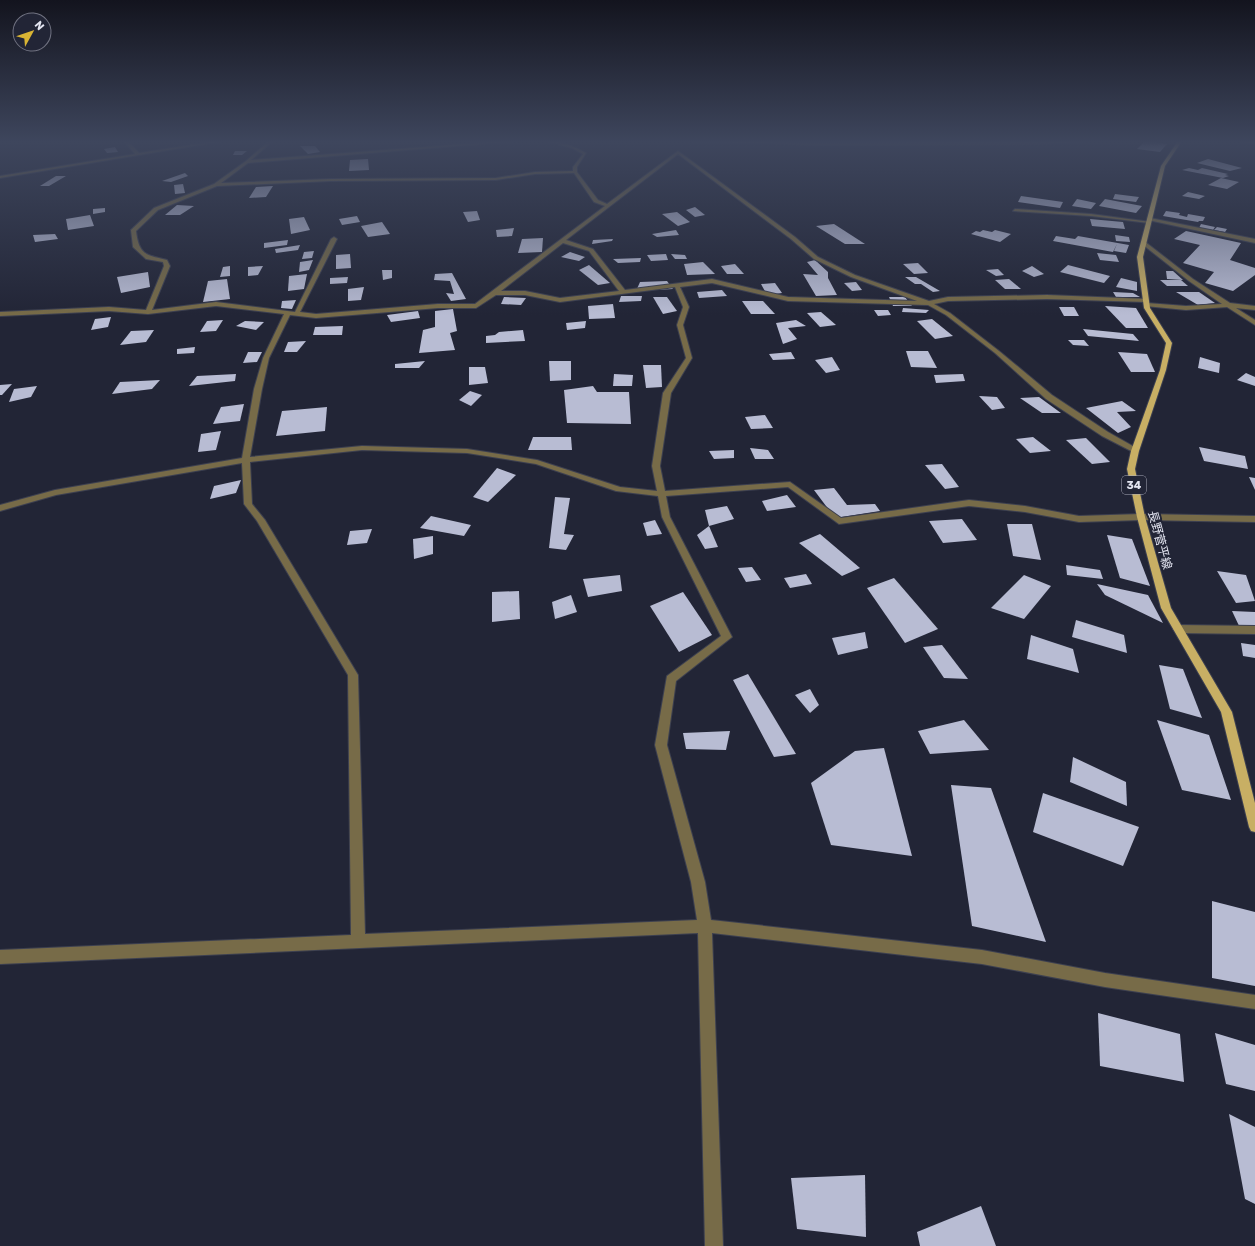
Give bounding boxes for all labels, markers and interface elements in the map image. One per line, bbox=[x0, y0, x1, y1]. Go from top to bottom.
north arrow bbox=[12, 12, 52, 52]
text: N bbox=[32, 19, 47, 33]
road number: 34 bbox=[1122, 476, 1146, 494]
street label: 長野菅平線 bbox=[1145, 509, 1175, 571]

